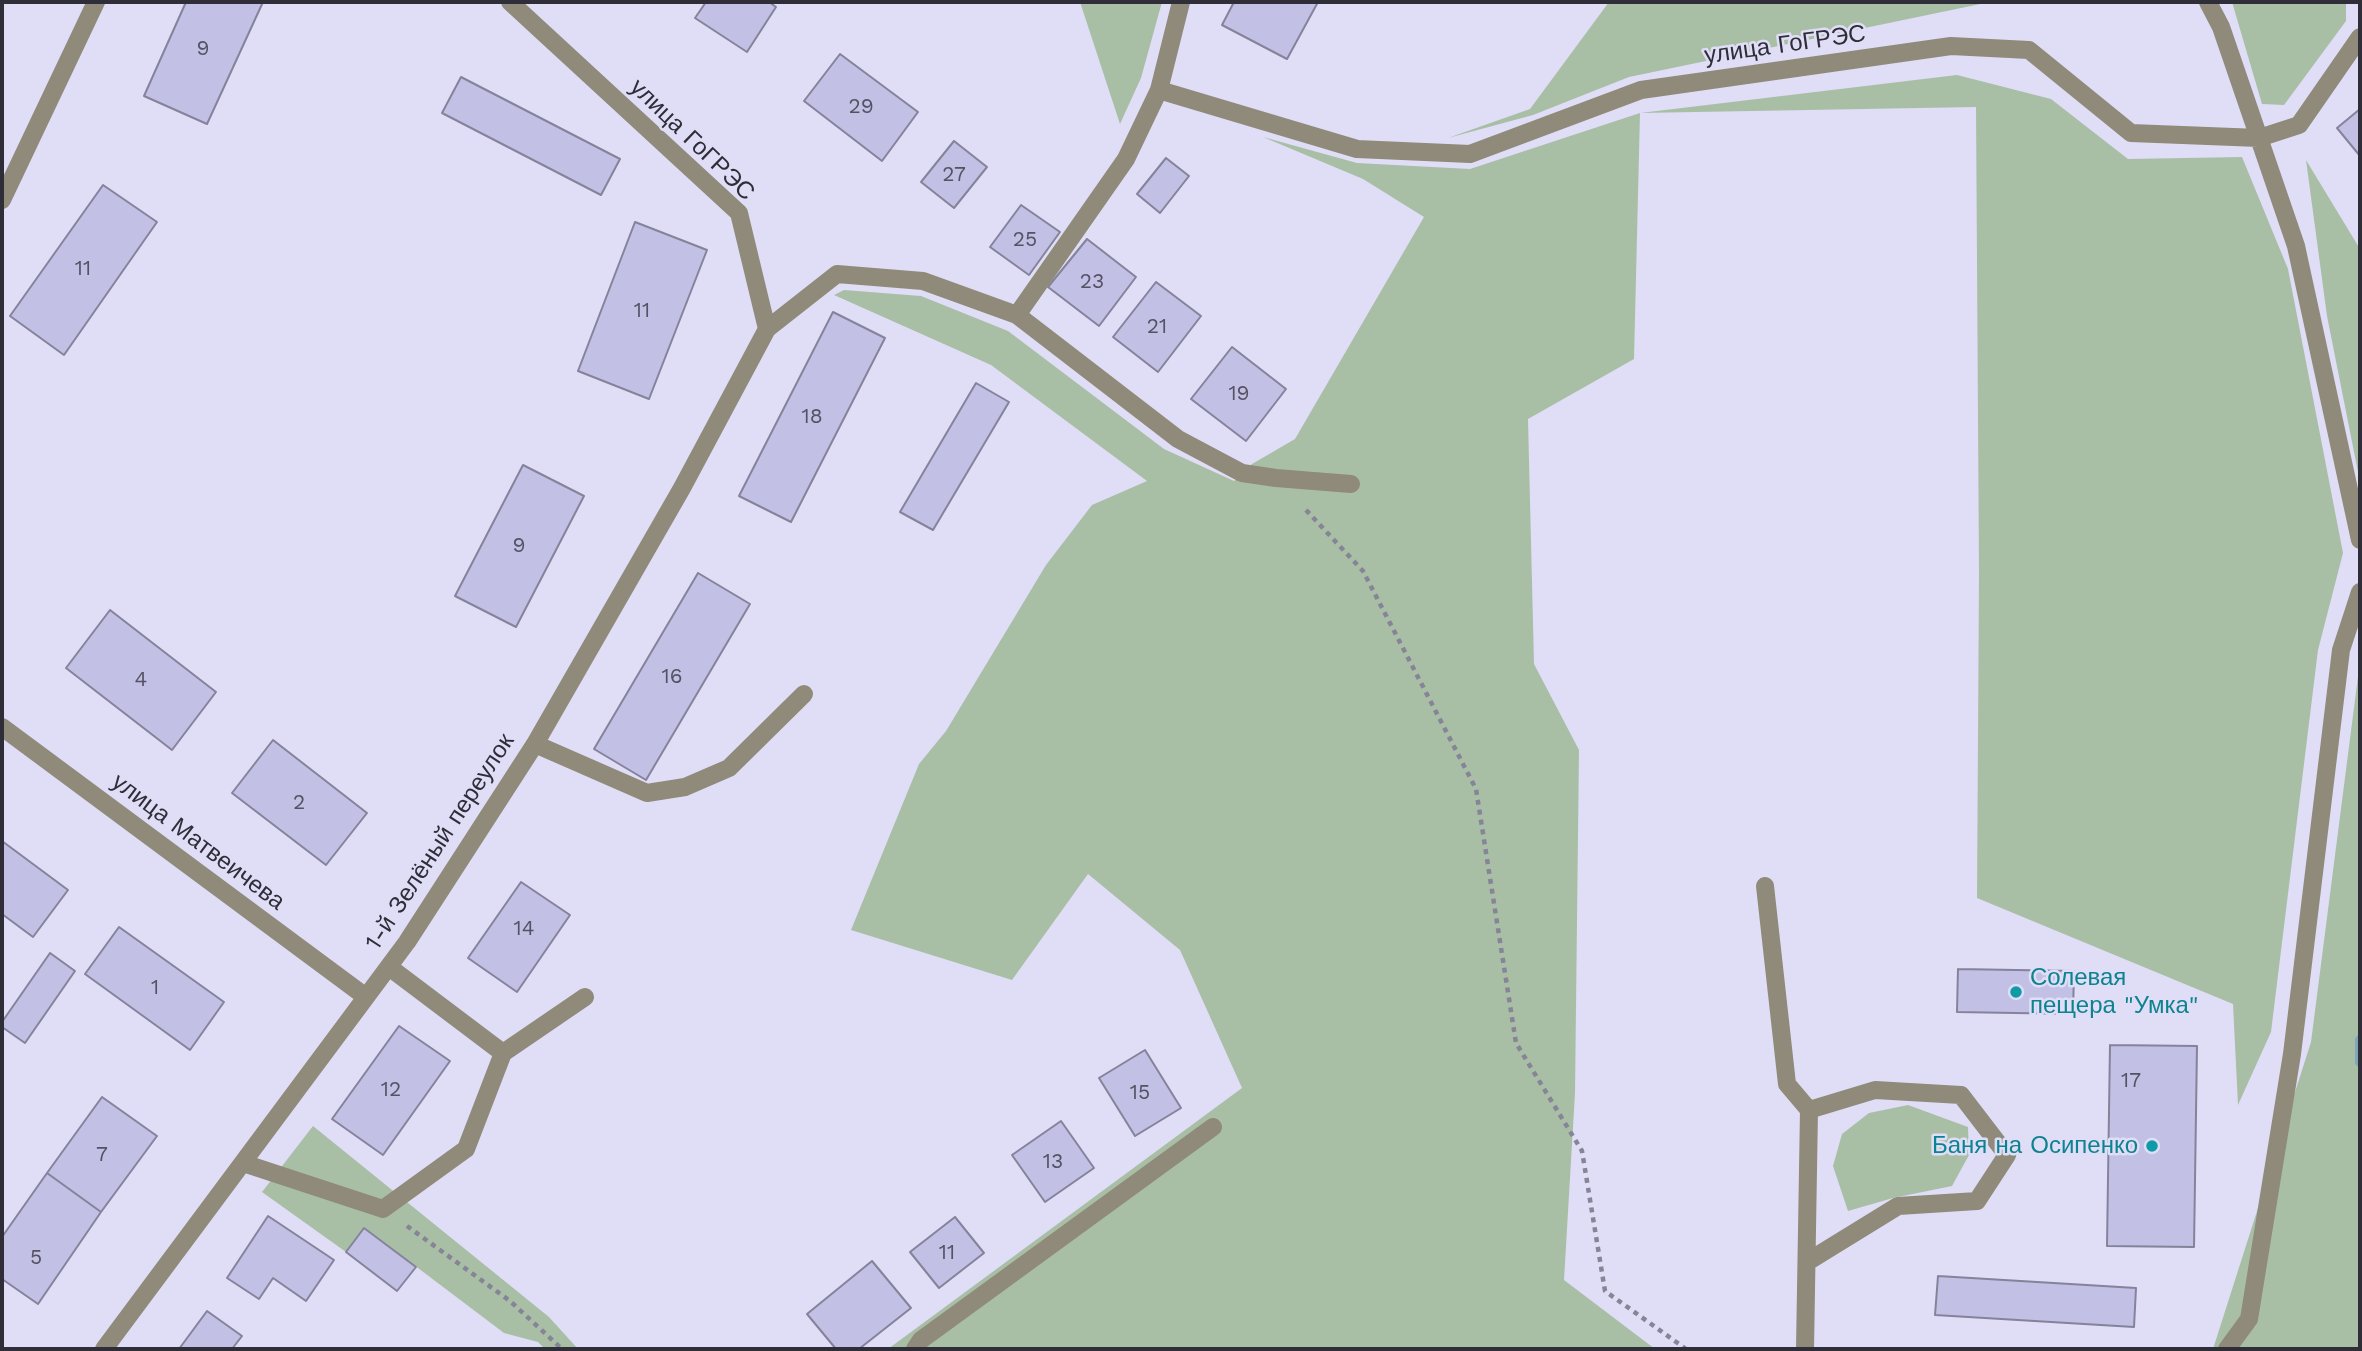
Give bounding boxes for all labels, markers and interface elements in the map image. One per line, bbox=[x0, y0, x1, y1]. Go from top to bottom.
street label: улица ГоГРЭС bbox=[1703, 19, 1867, 71]
house number: 9 bbox=[197, 36, 209, 62]
street label: улица ГоГРЭС bbox=[624, 73, 760, 207]
house number: 29 bbox=[848, 94, 874, 120]
house number: 27 bbox=[942, 162, 966, 188]
house number: 25 bbox=[1013, 227, 1037, 253]
house number: 11 bbox=[75, 256, 91, 282]
house number: 23 bbox=[1080, 269, 1104, 295]
house number: 11 bbox=[634, 298, 650, 324]
house number: 21 bbox=[1147, 314, 1167, 340]
house number: 19 bbox=[1228, 381, 1250, 407]
house number: 18 bbox=[801, 404, 823, 430]
house number: 9 bbox=[513, 533, 525, 559]
house number: 16 bbox=[662, 664, 682, 690]
house number: 4 bbox=[135, 667, 147, 693]
street label: 1-й Зелёный переулок bbox=[359, 728, 521, 956]
street label: улица Матвеичева bbox=[106, 768, 290, 916]
house number: 2 bbox=[293, 790, 305, 816]
house number: 14 bbox=[513, 916, 535, 942]
place label: Солевая пещера "Умка" bbox=[2030, 964, 2198, 1020]
house number: 1 bbox=[151, 975, 159, 1001]
marker: Солевая пещера "Умка" bbox=[2008, 984, 2024, 1000]
house number: 17 bbox=[2121, 1068, 2141, 1094]
house number: 12 bbox=[381, 1077, 401, 1103]
house number: 15 bbox=[1130, 1080, 1150, 1106]
place label: Баня на Осипенко bbox=[1932, 1132, 2138, 1160]
marker: Баня на Осипенко bbox=[2144, 1138, 2160, 1154]
house number: 7 bbox=[96, 1142, 108, 1168]
house number: 13 bbox=[1043, 1149, 1063, 1175]
house number: 11 bbox=[939, 1240, 955, 1266]
house number: 5 bbox=[30, 1245, 42, 1271]

